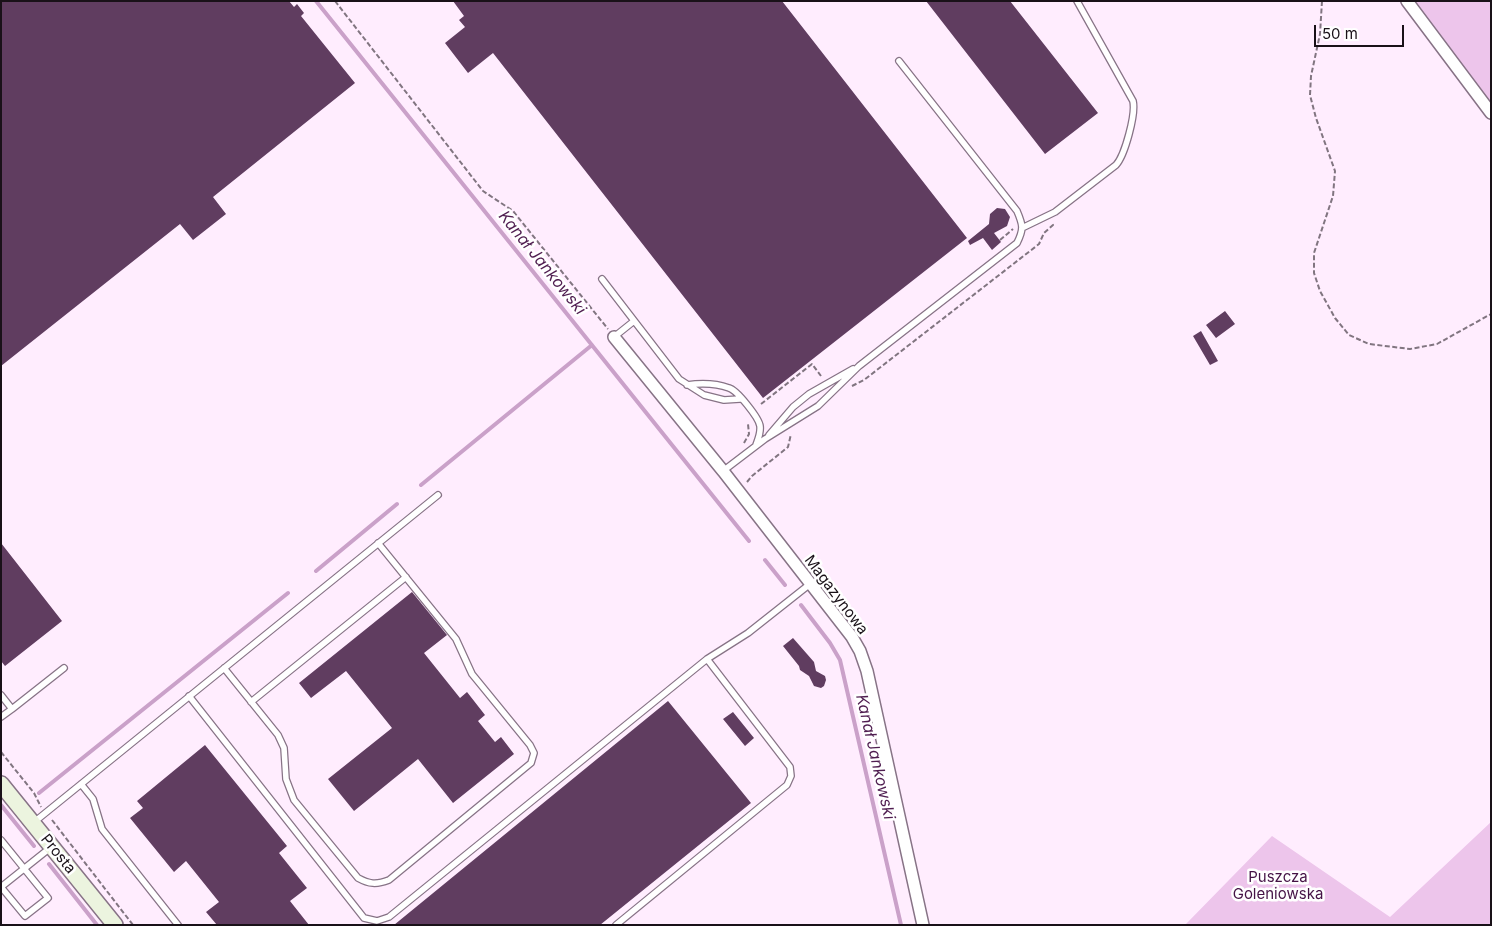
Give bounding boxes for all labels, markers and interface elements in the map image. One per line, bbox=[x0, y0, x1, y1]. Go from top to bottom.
scale bar bbox=[1317, 15, 1407, 47]
text: 50 m bbox=[1322, 24, 1358, 43]
water label: Kanał Jankowski bbox=[494, 207, 590, 319]
street label: Magazynowa bbox=[800, 552, 872, 638]
water label: Kanał Jankowski bbox=[851, 693, 899, 821]
street label: Prosta bbox=[37, 831, 79, 877]
park label: Puszcza Goleniowska bbox=[1233, 868, 1323, 903]

